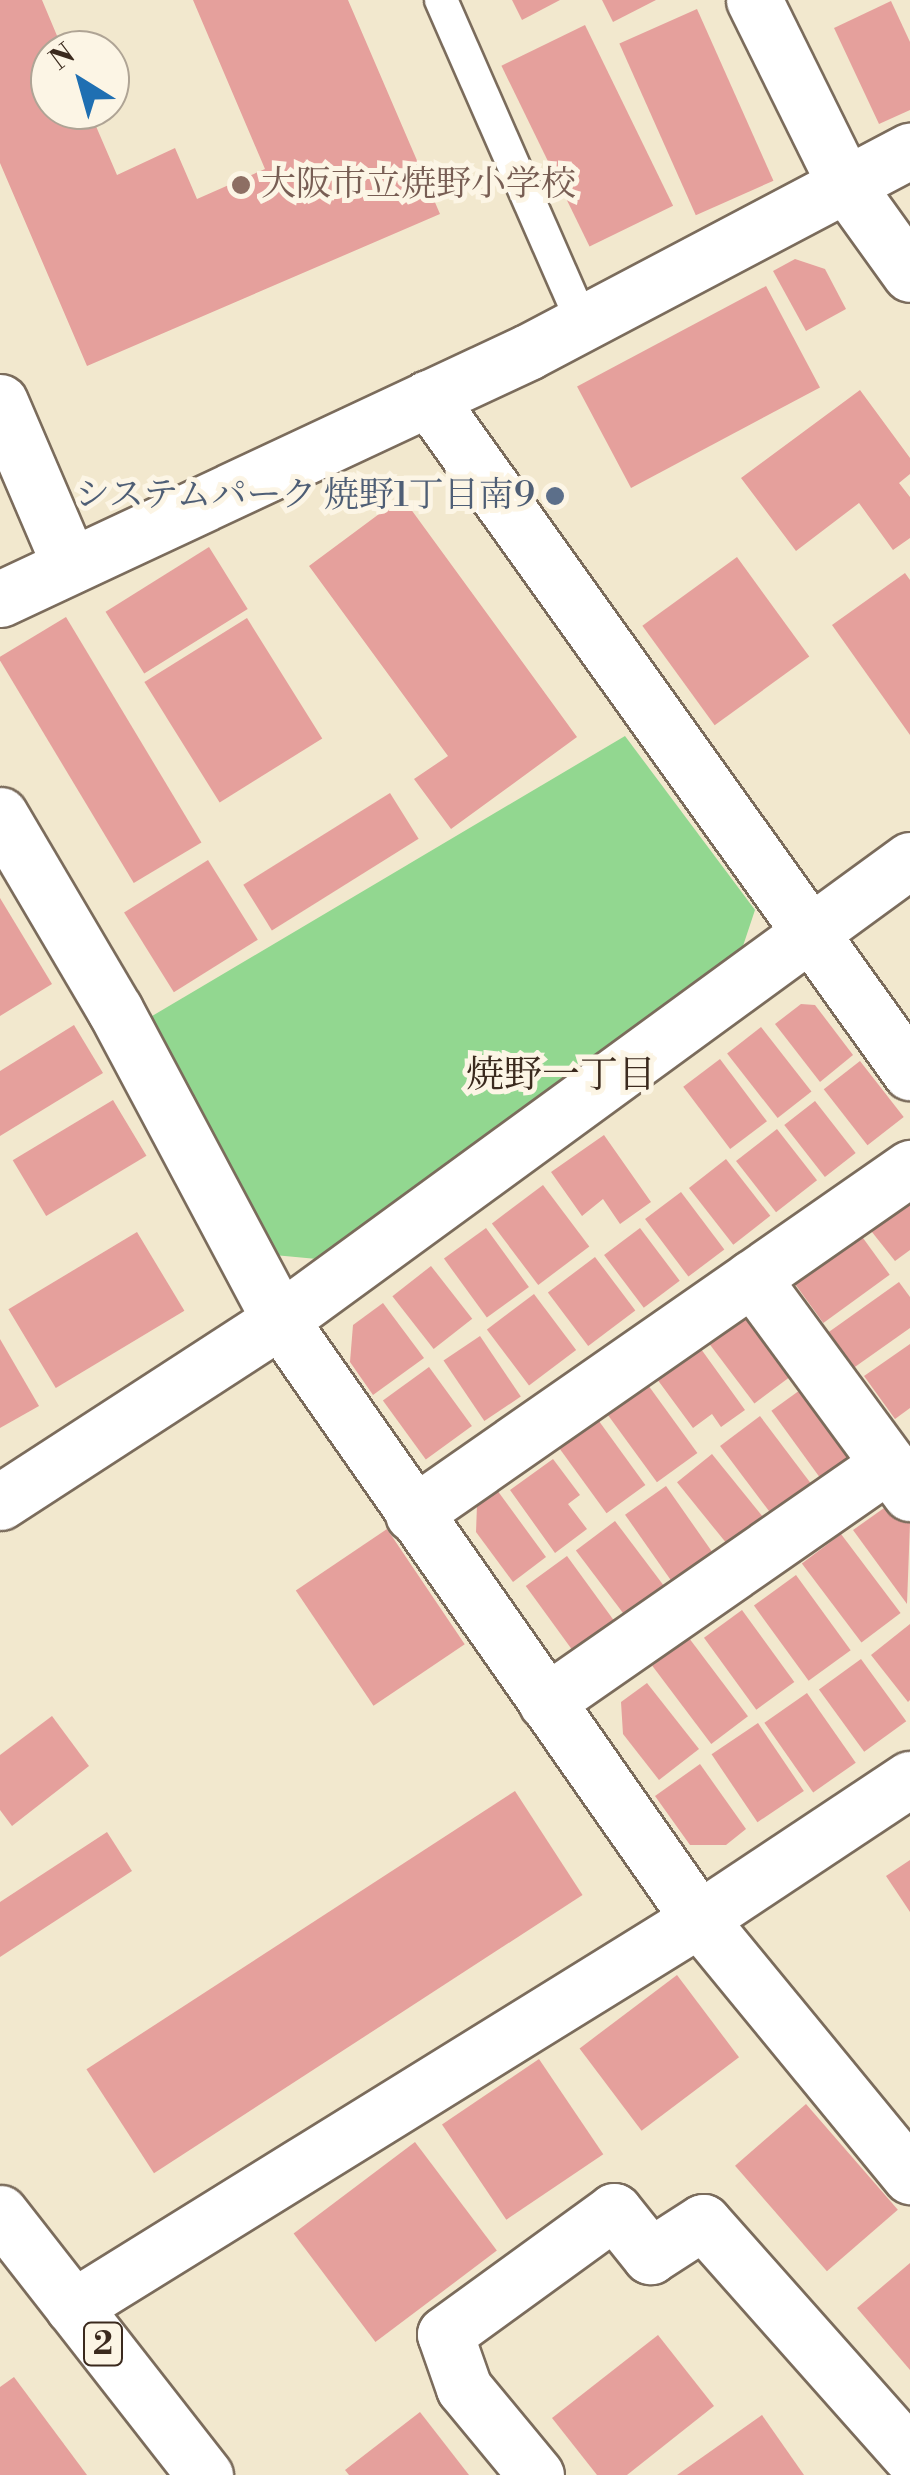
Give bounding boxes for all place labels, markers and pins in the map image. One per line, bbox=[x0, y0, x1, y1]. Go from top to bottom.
place label: 大阪市立焼野小学校 bbox=[261, 164, 576, 206]
marker: 大阪市立焼野小学校 bbox=[230, 174, 252, 196]
place label: システムパーク 焼野1丁目南9 bbox=[71, 475, 535, 517]
marker: システムパーク 焼野1丁目南9 bbox=[544, 485, 566, 507]

